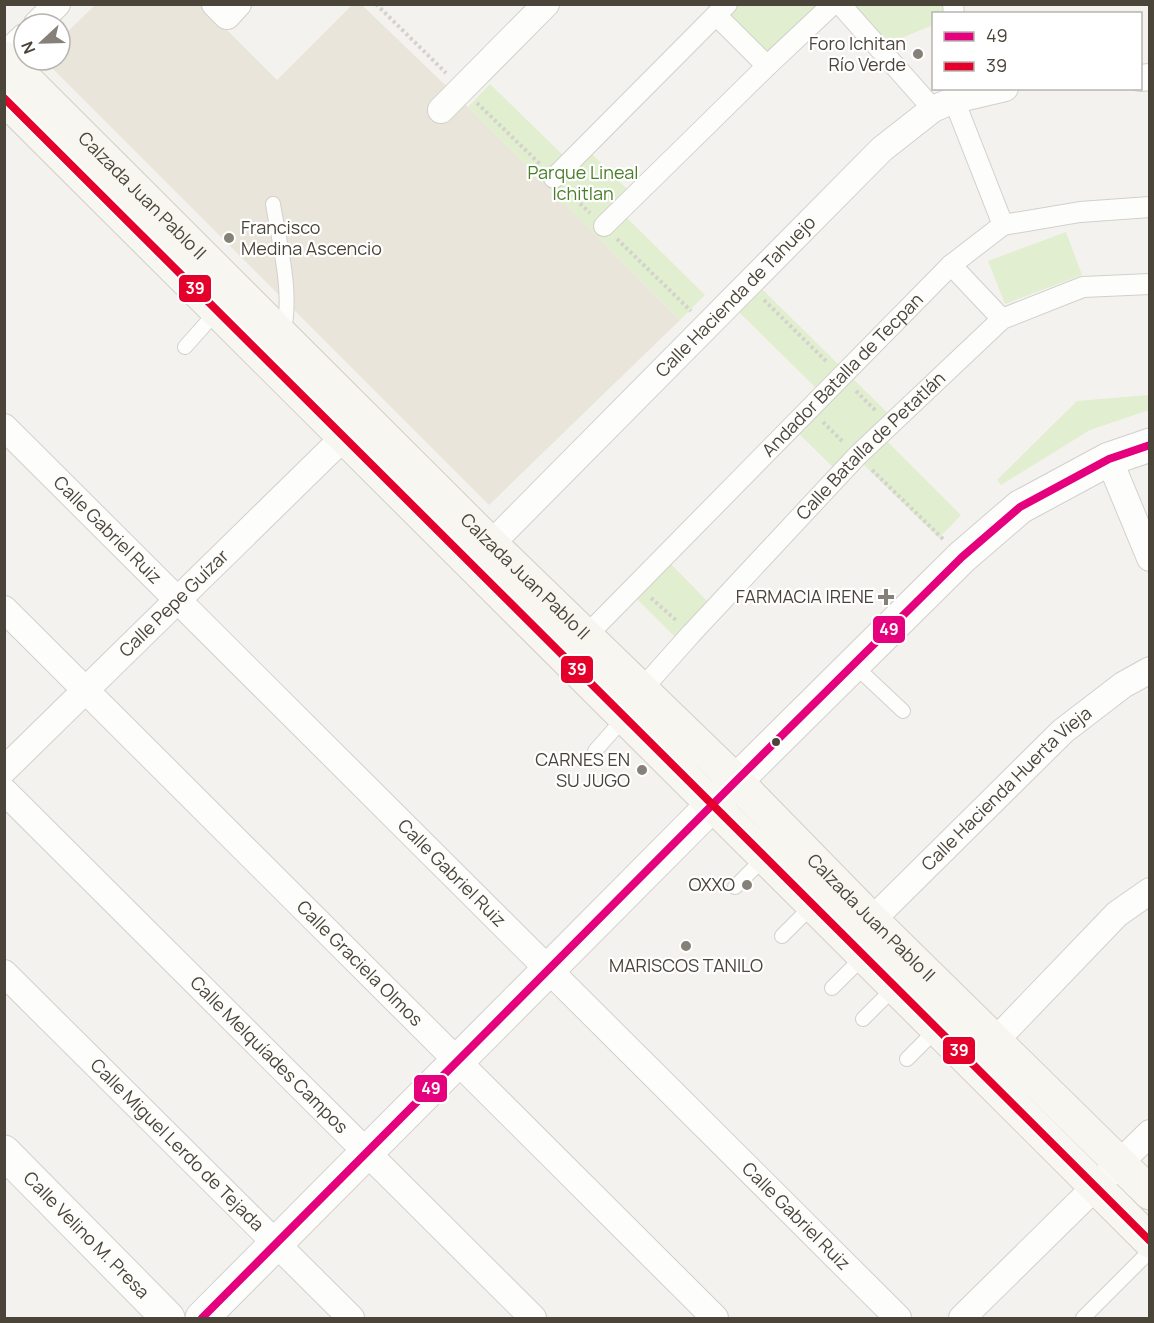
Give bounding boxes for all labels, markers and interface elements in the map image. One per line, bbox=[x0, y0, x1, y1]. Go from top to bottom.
north arrow bbox=[12, 12, 72, 72]
legend bbox=[932, 12, 1142, 90]
text: 49 bbox=[986, 23, 1008, 47]
place label: Foro Ichitan Río Verde bbox=[809, 31, 906, 76]
text: N bbox=[16, 38, 40, 57]
marker: Foro Ichitan Río Verde bbox=[911, 47, 925, 61]
text: 39 bbox=[986, 53, 1007, 77]
street label: Calzada Juan Pablo II bbox=[73, 126, 212, 264]
park label: Parque Lineal Ichitlan bbox=[528, 160, 639, 205]
street label: Calle Hacienda de Tahuejo bbox=[650, 210, 820, 382]
place label: Francisco Medina Ascencio bbox=[241, 215, 382, 260]
marker: Francisco Medina Ascencio bbox=[222, 231, 236, 245]
line badge: 39 bbox=[178, 274, 212, 303]
text: 39 bbox=[185, 277, 205, 299]
street label: Andador Batalla de Tecpan bbox=[756, 287, 928, 461]
street label: Calle Batalla de Petatlán bbox=[790, 366, 950, 525]
street label: Calle Gabriel Ruiz bbox=[49, 470, 167, 589]
street label: Calzada Juan Pablo II bbox=[456, 507, 596, 644]
street label: Calle Pepe Guízar bbox=[113, 543, 234, 662]
place label: FARMACIA IRENE bbox=[736, 584, 874, 608]
marker: FARMACIA IRENE bbox=[879, 590, 893, 604]
line badge: 49 bbox=[872, 615, 906, 644]
text: 49 bbox=[879, 618, 899, 640]
line badge: 39 bbox=[560, 655, 594, 684]
text: 39 bbox=[567, 658, 587, 680]
street label: Calle Hacienda Huerta Vieja bbox=[916, 701, 1096, 876]
unlabelled marker bbox=[770, 736, 782, 748]
place label: CARNES EN SU JUGO bbox=[535, 747, 630, 792]
marker: CARNES EN SU JUGO bbox=[635, 763, 649, 777]
street label: Calle Gabriel Ruiz bbox=[393, 813, 512, 932]
street label: Calzada Juan Pablo II bbox=[802, 848, 941, 986]
place label: OXXO bbox=[689, 872, 735, 896]
marker: OXXO bbox=[740, 878, 754, 892]
street label: Calle Graciela Olmos bbox=[292, 895, 428, 1031]
marker: MARISCOS TANILO bbox=[679, 939, 693, 953]
place label: MARISCOS TANILO bbox=[609, 953, 763, 977]
street label: Calle Melquíades Campos bbox=[185, 970, 354, 1138]
line badge: 39 bbox=[942, 1036, 976, 1065]
text: 39 bbox=[949, 1039, 969, 1061]
street label: Calle Miguel Lerdo de Tejada bbox=[86, 1053, 270, 1236]
line badge: 49 bbox=[413, 1074, 448, 1103]
text: 49 bbox=[421, 1077, 441, 1099]
street label: Calle Gabriel Ruiz bbox=[737, 1156, 856, 1275]
street label: Calle Velino M. Presa bbox=[19, 1166, 155, 1303]

